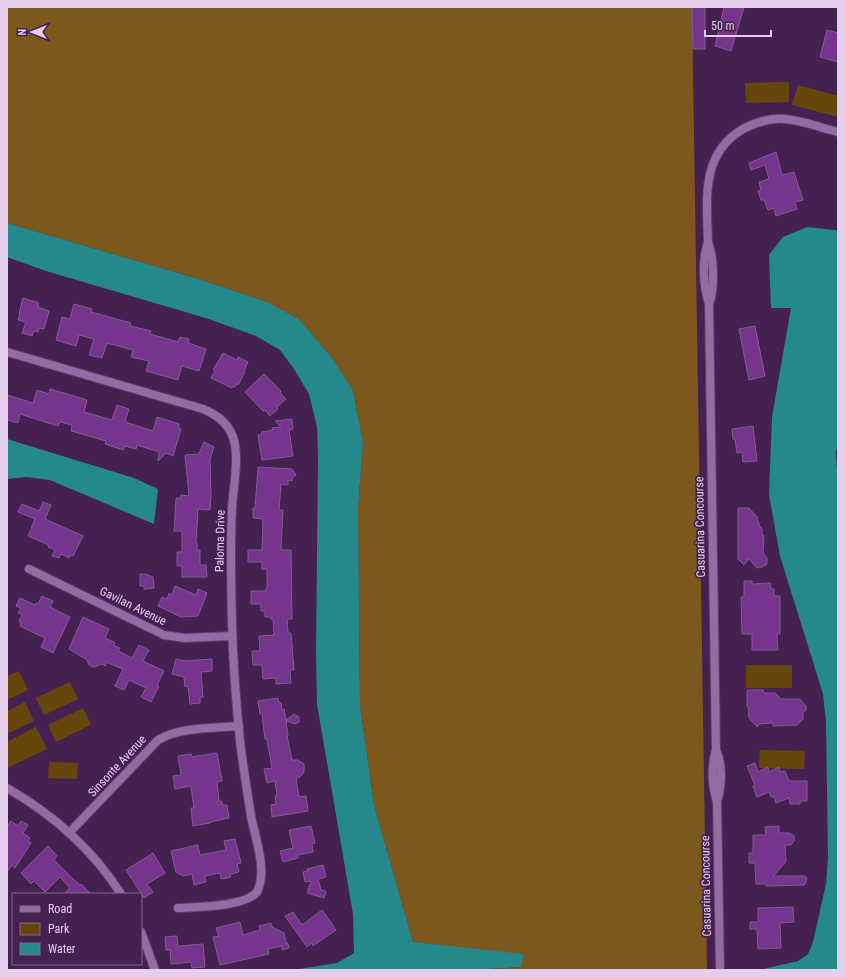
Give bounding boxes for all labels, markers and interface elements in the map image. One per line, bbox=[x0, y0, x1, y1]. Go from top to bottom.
north arrow bbox=[12, 12, 52, 52]
scale bar bbox=[705, 12, 771, 38]
text: 50 m bbox=[711, 19, 735, 33]
text: N bbox=[16, 28, 29, 35]
street label: Casuarina Concourse bbox=[692, 476, 708, 578]
street label: Paloma Drive bbox=[212, 509, 228, 572]
street label: Gavilan Avenue bbox=[97, 584, 169, 628]
street label: Sinsonte Avenue bbox=[85, 732, 149, 800]
street label: Casuarina Concourse bbox=[698, 835, 714, 937]
legend bbox=[12, 893, 142, 965]
text: Road bbox=[48, 902, 72, 916]
text: Park bbox=[48, 922, 70, 936]
text: Water bbox=[48, 942, 76, 956]

